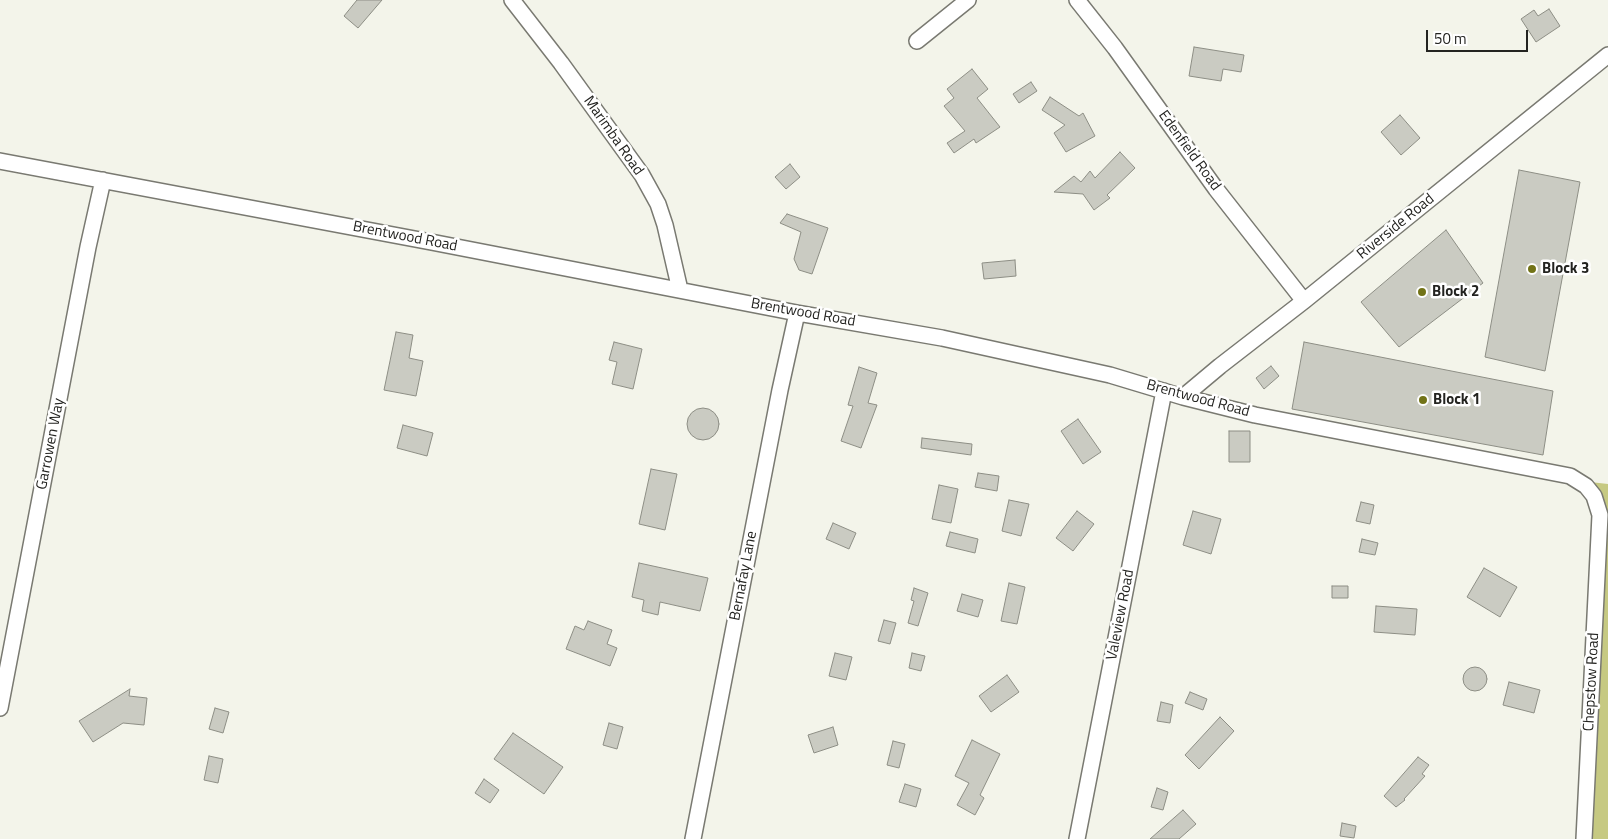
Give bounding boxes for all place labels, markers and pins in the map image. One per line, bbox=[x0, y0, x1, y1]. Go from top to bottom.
place label: Block 3 bbox=[1542, 260, 1589, 278]
marker: Block 3 bbox=[1526, 263, 1538, 275]
place label: Block 2 bbox=[1432, 283, 1479, 301]
marker: Block 2 bbox=[1416, 286, 1428, 298]
place label: Block 1 bbox=[1433, 391, 1480, 409]
marker: Block 1 bbox=[1417, 394, 1429, 406]

